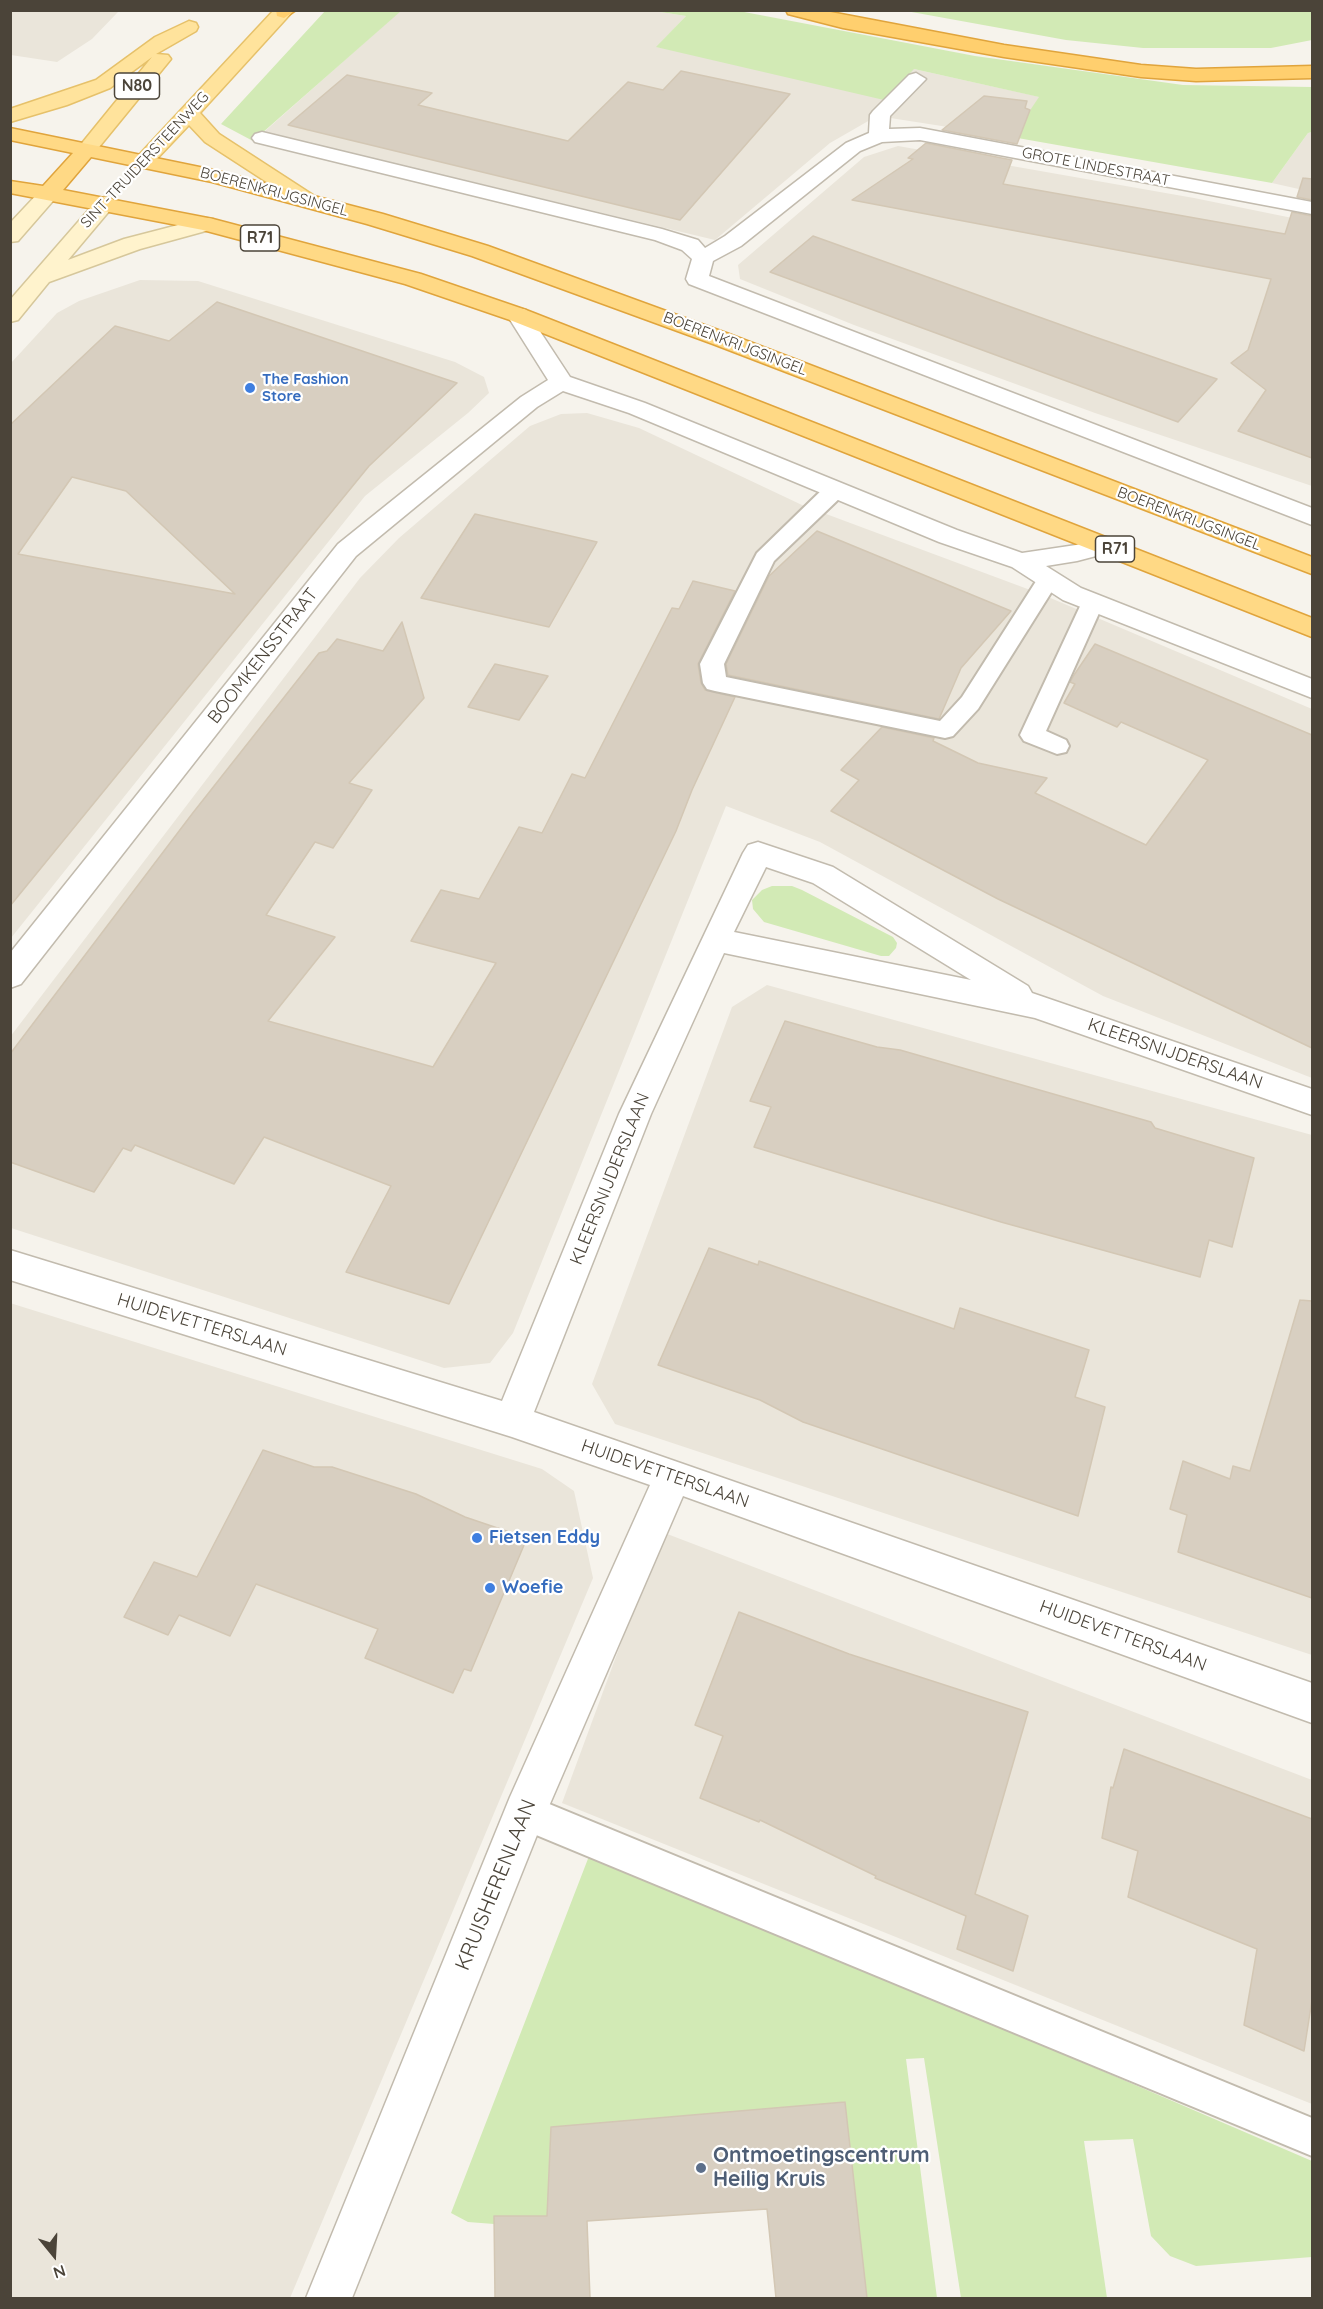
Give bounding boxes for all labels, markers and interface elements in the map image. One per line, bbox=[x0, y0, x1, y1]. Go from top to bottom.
road number: N80 bbox=[114, 73, 160, 99]
street label: SINT-TRUIDERSTEENWEG bbox=[77, 88, 213, 232]
street label: GROTE LINDESTRAAT bbox=[1020, 144, 1172, 190]
street label: BOERENKRIJGSINGEL bbox=[198, 164, 350, 220]
road number: R71 bbox=[240, 225, 280, 251]
street label: BOERENKRIJGSINGEL bbox=[661, 308, 809, 380]
place label: The Fashion Store bbox=[262, 370, 349, 405]
marker: The Fashion Store bbox=[243, 381, 257, 395]
street label: BOERENKRIJGSINGEL bbox=[1115, 483, 1263, 555]
road number: R71 bbox=[1096, 536, 1134, 562]
street label: BOOMKENSSTRAAT bbox=[203, 584, 323, 728]
street label: KLEERSNIJDERSLAAN bbox=[1085, 1014, 1265, 1094]
street label: KLEERSNIJDERSLAAN bbox=[566, 1090, 654, 1268]
street label: HUIDEVETTERSLAAN bbox=[115, 1289, 289, 1361]
street label: HUIDEVETTERSLAAN bbox=[578, 1435, 752, 1513]
place label: Fietsen Eddy bbox=[489, 1527, 600, 1549]
marker: Fietsen Eddy bbox=[470, 1531, 484, 1545]
place label: Woefie bbox=[502, 1577, 563, 1599]
marker: Woefie bbox=[483, 1581, 497, 1595]
street label: HUIDEVETTERSLAAN bbox=[1036, 1596, 1210, 1676]
street label: KRUISHERENLAAN bbox=[450, 1796, 542, 1974]
place label: Ontmoetingscentrum Heilig Kruis bbox=[713, 2143, 929, 2193]
marker: Ontmoetingscentrum Heilig Kruis bbox=[694, 2161, 708, 2175]
north arrow bbox=[24, 2225, 84, 2285]
text: N bbox=[51, 2261, 68, 2283]

